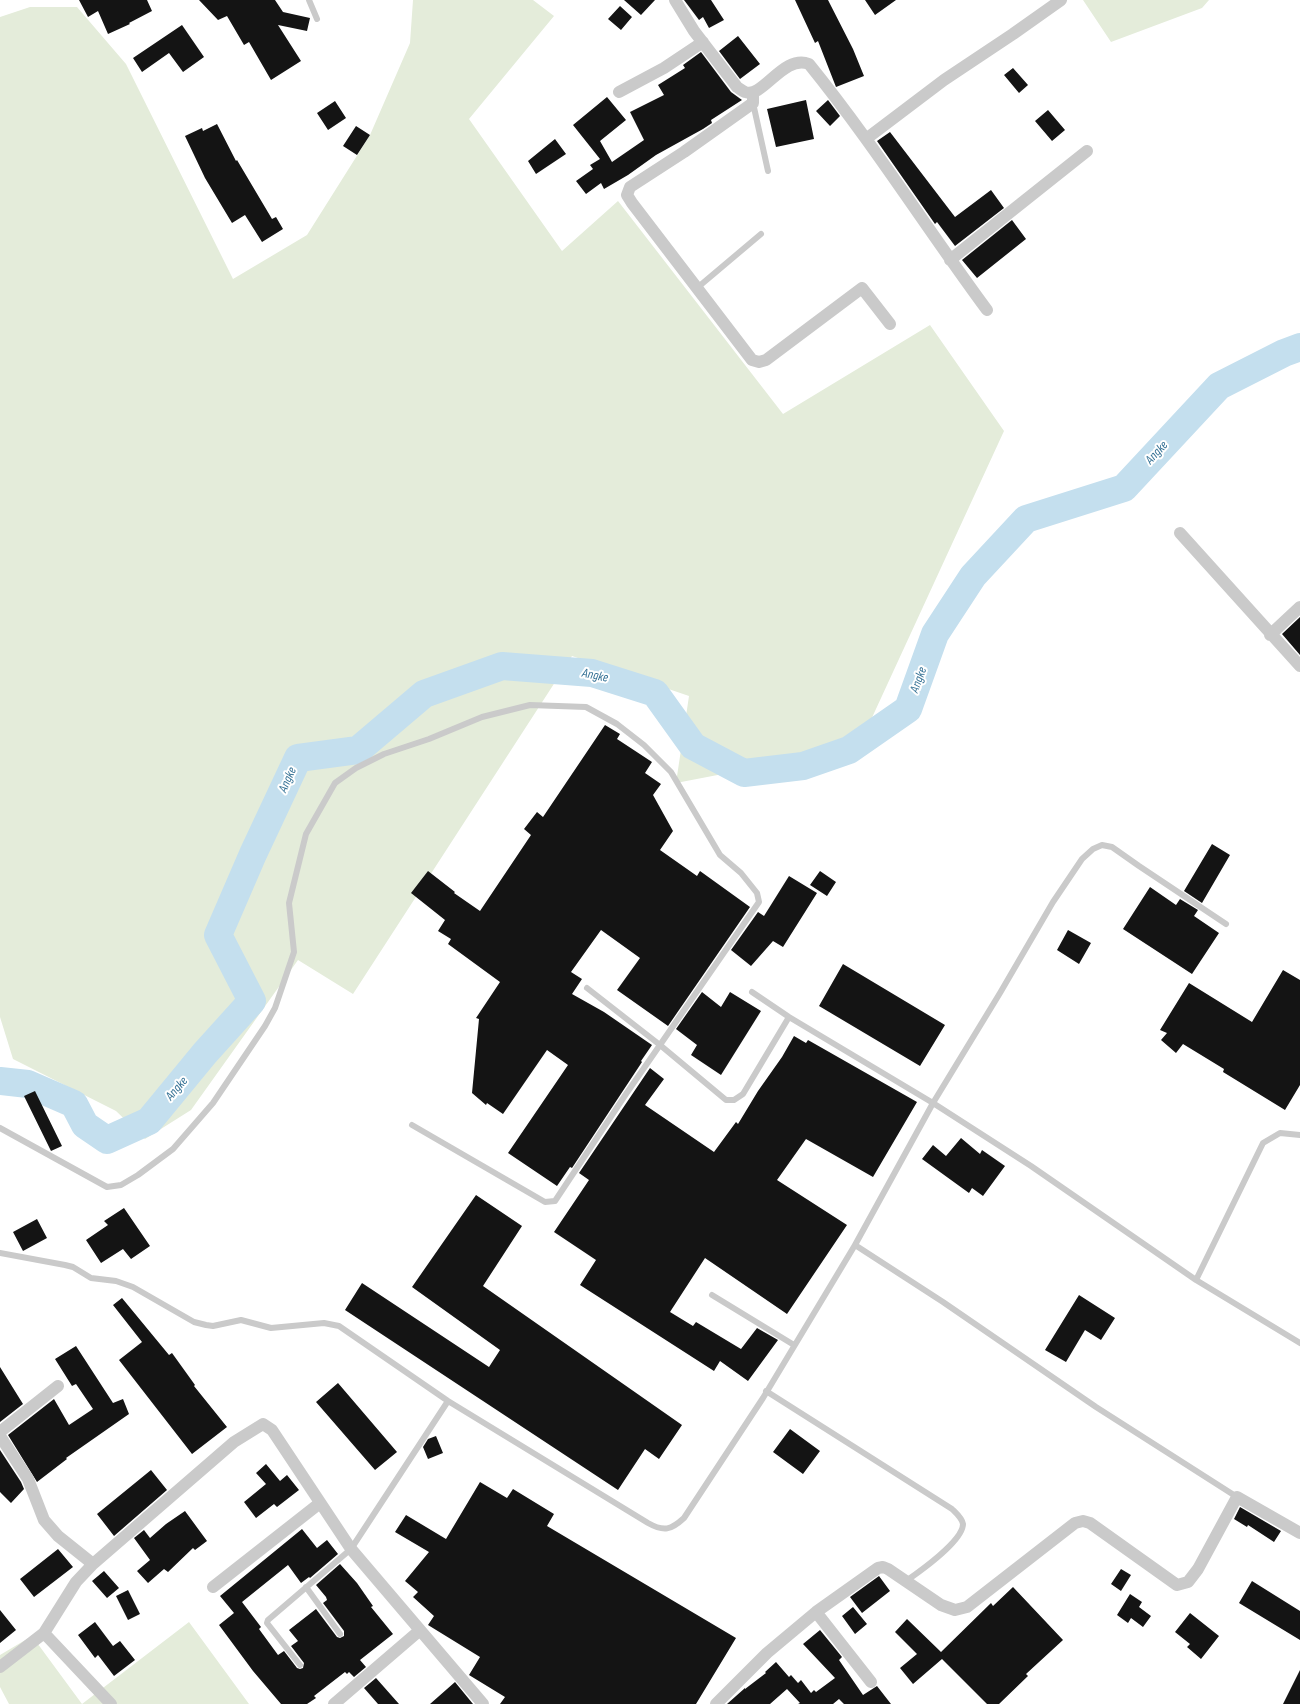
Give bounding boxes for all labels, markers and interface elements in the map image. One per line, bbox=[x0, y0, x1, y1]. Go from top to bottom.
water label: Angke bbox=[1142, 438, 1172, 468]
water label: Angke bbox=[907, 665, 931, 695]
water label: Angke bbox=[581, 666, 609, 686]
water label: Angke bbox=[276, 765, 300, 795]
water label: Angke bbox=[163, 1074, 191, 1104]

